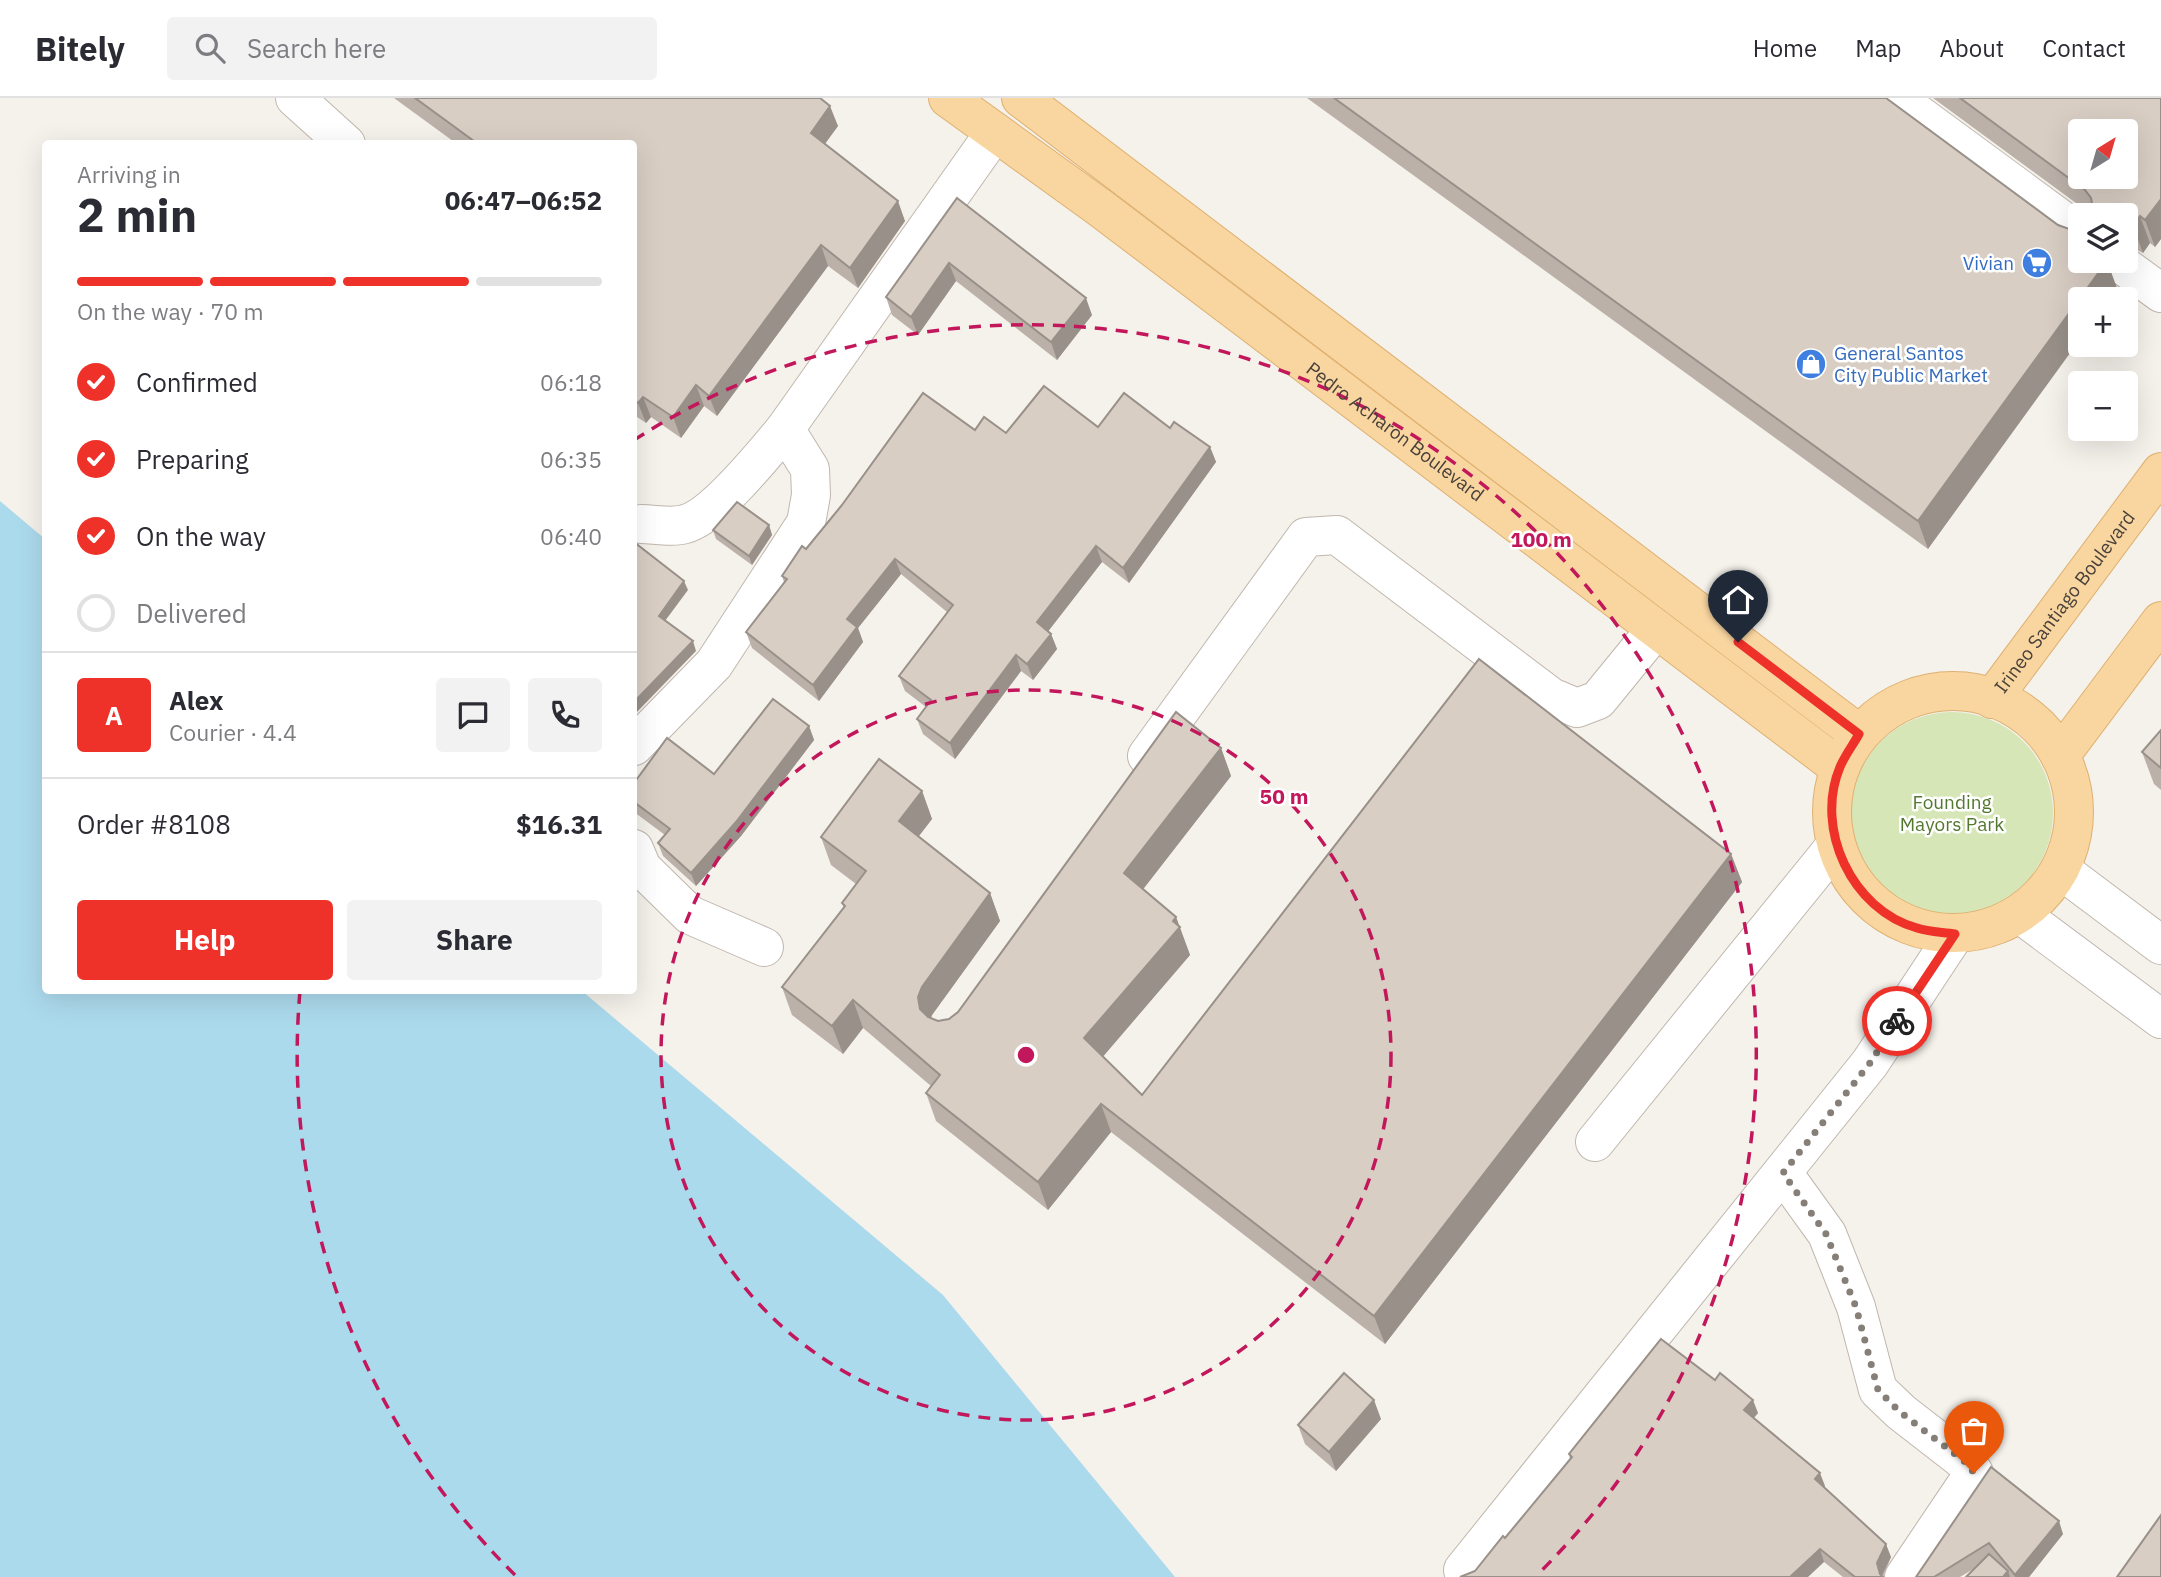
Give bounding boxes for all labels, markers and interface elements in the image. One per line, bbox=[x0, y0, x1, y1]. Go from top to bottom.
search box bbox=[167, 17, 657, 80]
text: Bitely bbox=[35, 27, 125, 70]
icon: search bbox=[191, 29, 229, 67]
text: Search here bbox=[247, 31, 386, 65]
text: Home bbox=[1753, 32, 1817, 64]
text: Map bbox=[1855, 32, 1901, 64]
text: About bbox=[1939, 32, 2004, 64]
text: Contact bbox=[2042, 32, 2126, 64]
north arrow bbox=[2068, 119, 2138, 189]
map controls bbox=[2068, 119, 2138, 441]
text: Arriving in bbox=[77, 159, 181, 189]
text: 06:47–06:52 bbox=[445, 183, 602, 217]
text: 2 min bbox=[77, 185, 197, 245]
button: layers bbox=[2068, 203, 2138, 273]
supermarket icon: Vivian bbox=[2020, 246, 2054, 280]
place label: Vivian bbox=[1963, 251, 2014, 275]
button: + bbox=[2068, 287, 2138, 357]
text: On the way · 70 m bbox=[77, 296, 264, 326]
place label: General Santos City Public Market bbox=[1834, 341, 1988, 387]
shop icon: General Santos City Public Market bbox=[1794, 347, 1828, 381]
street label: Pedro Acharon Boulevard bbox=[1302, 356, 1489, 506]
icon: check bbox=[77, 363, 115, 401]
text: Confirmed bbox=[136, 365, 258, 399]
text: 06:18 bbox=[540, 367, 602, 397]
button: − bbox=[2068, 371, 2138, 441]
icon: check bbox=[77, 440, 115, 478]
text: Preparing bbox=[136, 442, 249, 476]
text: 06:35 bbox=[540, 444, 602, 474]
street label: Irineo Santiago Boulevard bbox=[1989, 506, 2140, 698]
icon: check bbox=[77, 517, 115, 555]
text: On the way bbox=[136, 519, 266, 553]
text: 06:40 bbox=[540, 521, 602, 551]
text: 100 m bbox=[1510, 525, 1572, 553]
pin bbox=[1708, 570, 1768, 642]
icon: home bbox=[1719, 581, 1757, 619]
text: Delivered bbox=[136, 596, 247, 630]
button: chat bbox=[436, 678, 510, 752]
button: phone bbox=[528, 678, 602, 752]
text: Alex bbox=[169, 683, 223, 717]
text: A bbox=[105, 698, 123, 732]
text: Courier · 4.4 bbox=[169, 717, 297, 747]
text: 50 m bbox=[1260, 782, 1308, 810]
park label: Founding Mayors Park bbox=[1900, 790, 2004, 836]
text: Order #8108 bbox=[77, 807, 231, 841]
text: $16.31 bbox=[516, 807, 602, 841]
button: Help bbox=[77, 900, 333, 980]
button: Share bbox=[347, 900, 602, 980]
courier bbox=[1862, 986, 1932, 1056]
icon: bike bbox=[1878, 1002, 1916, 1040]
centre of rings bbox=[1014, 1043, 1038, 1067]
pin bbox=[1944, 1401, 2004, 1473]
icon: bag bbox=[1955, 1412, 1993, 1450]

